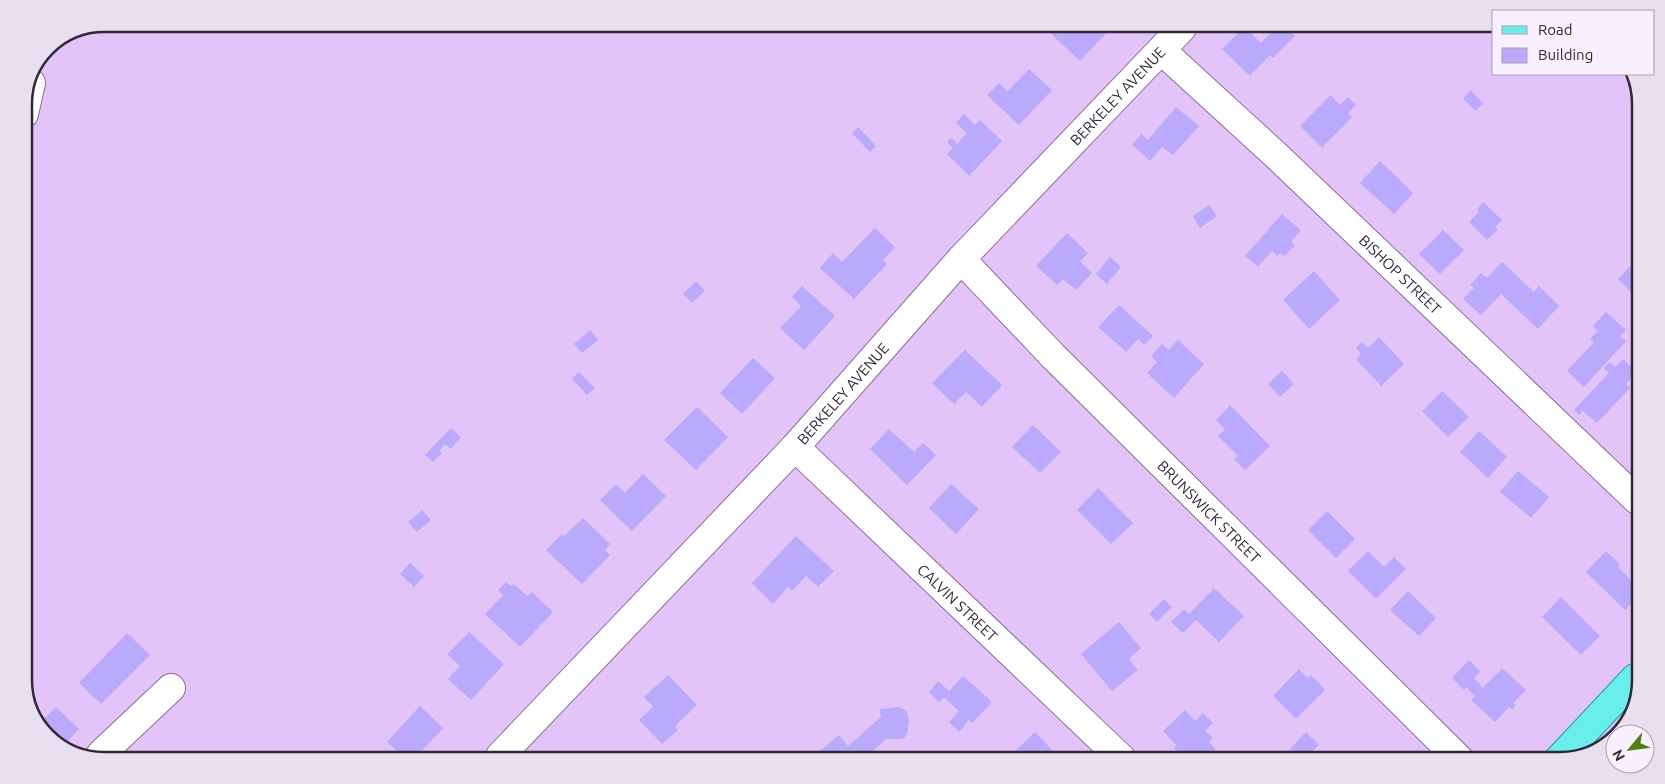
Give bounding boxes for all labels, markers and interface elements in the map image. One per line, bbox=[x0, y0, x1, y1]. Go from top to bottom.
legend bbox=[1492, 10, 1655, 75]
text: Road bbox=[1538, 21, 1573, 38]
street label: BERKELEY AVENUE bbox=[1066, 43, 1168, 148]
text: Building bbox=[1538, 46, 1593, 63]
street label: BISHOP STREET bbox=[1356, 231, 1445, 317]
street label: BERKELEY AVENUE bbox=[793, 339, 892, 447]
street label: BRUNSWICK STREET bbox=[1154, 457, 1265, 566]
street label: CALVIN STREET bbox=[914, 560, 1002, 645]
north arrow bbox=[1605, 724, 1655, 774]
text: N bbox=[1609, 747, 1628, 764]

